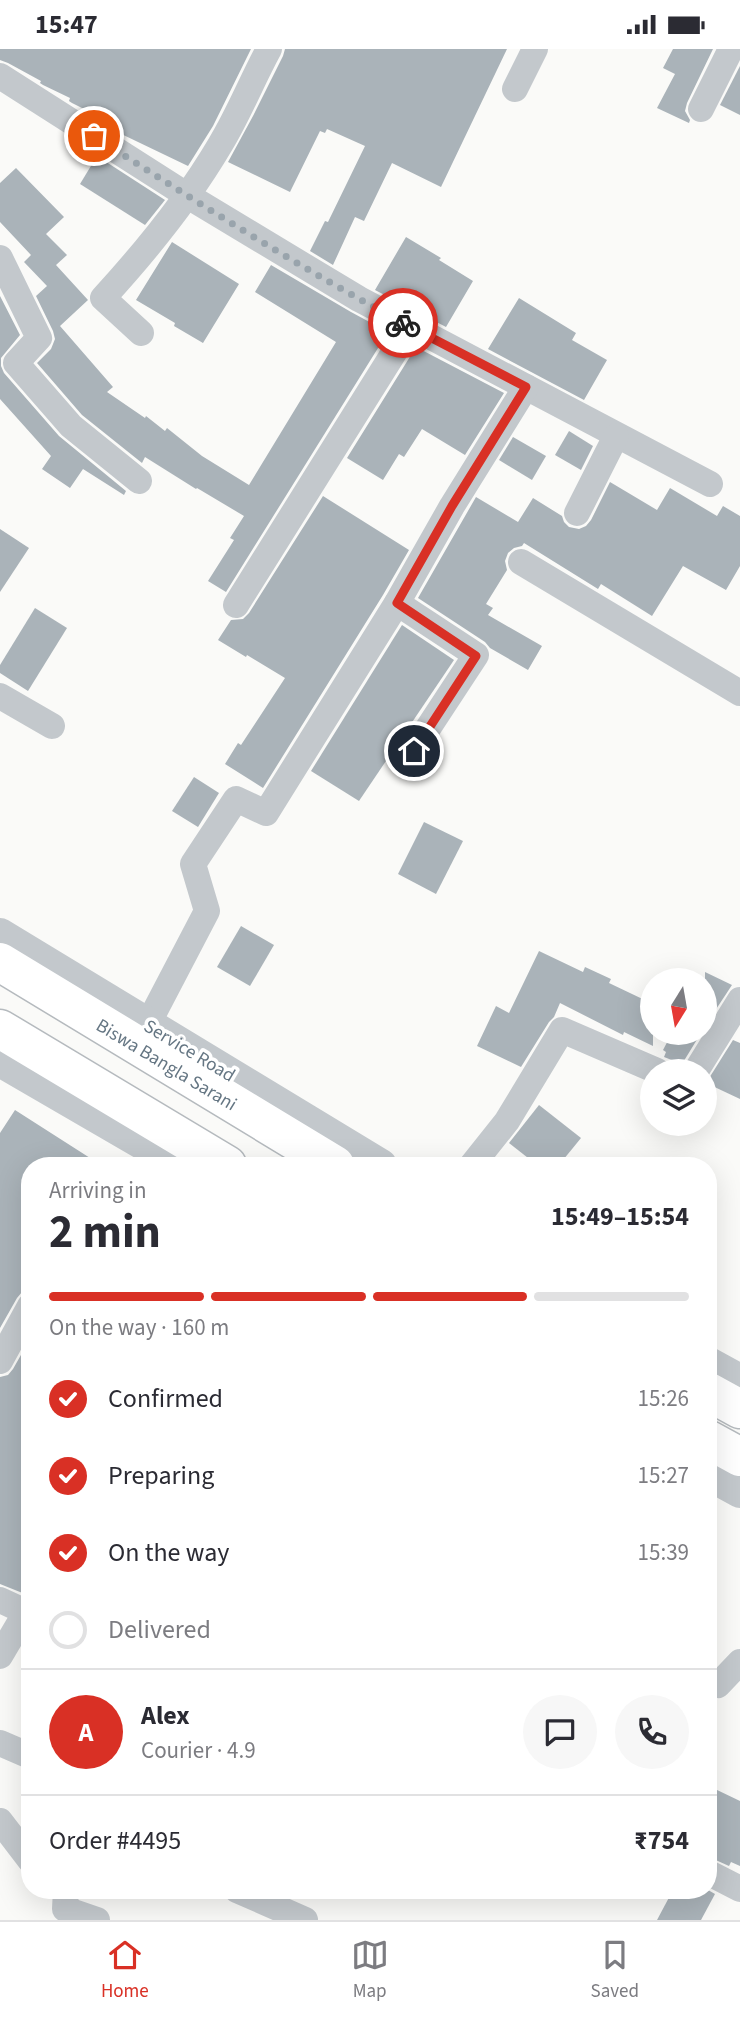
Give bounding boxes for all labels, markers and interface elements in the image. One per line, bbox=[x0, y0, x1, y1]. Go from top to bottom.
text: 15:47 bbox=[35, 6, 98, 43]
pin bbox=[64, 106, 124, 166]
icon: bag bbox=[75, 117, 113, 155]
courier bbox=[368, 288, 438, 358]
icon: bike bbox=[384, 304, 422, 342]
pin bbox=[384, 721, 444, 781]
icon: home bbox=[395, 732, 433, 770]
north arrow bbox=[640, 968, 718, 1045]
map controls bbox=[640, 968, 717, 1136]
street label: Biswa Bangla Sarani bbox=[91, 1012, 242, 1118]
street label: Service Road bbox=[138, 1013, 240, 1089]
button: layers bbox=[640, 1059, 717, 1136]
text: Arriving in bbox=[49, 1174, 147, 1207]
text: 15:49–15:54 bbox=[551, 1198, 689, 1235]
text: 2 min bbox=[49, 1200, 161, 1265]
text: On the way · 160 m bbox=[49, 1311, 229, 1344]
icon: check bbox=[49, 1380, 87, 1418]
text: Confirmed bbox=[108, 1380, 223, 1417]
text: 15:26 bbox=[638, 1382, 689, 1415]
icon: check bbox=[49, 1457, 87, 1495]
text: Preparing bbox=[108, 1457, 214, 1494]
text: 15:27 bbox=[638, 1459, 689, 1492]
icon: check bbox=[49, 1534, 87, 1572]
text: On the way bbox=[108, 1534, 229, 1571]
text: 15:39 bbox=[638, 1536, 689, 1569]
text: Delivered bbox=[108, 1611, 211, 1648]
button: chat bbox=[523, 1695, 597, 1769]
button: phone bbox=[615, 1695, 689, 1769]
text: Alex bbox=[141, 1697, 190, 1734]
text: A bbox=[79, 1714, 93, 1751]
text: Courier · 4.9 bbox=[141, 1734, 256, 1767]
text: Order #4495 bbox=[49, 1822, 181, 1859]
text: ₹754 bbox=[634, 1822, 689, 1859]
tab: Home bbox=[101, 1936, 149, 2005]
tab: Map bbox=[351, 1936, 389, 2005]
tab: Saved bbox=[591, 1936, 639, 2005]

